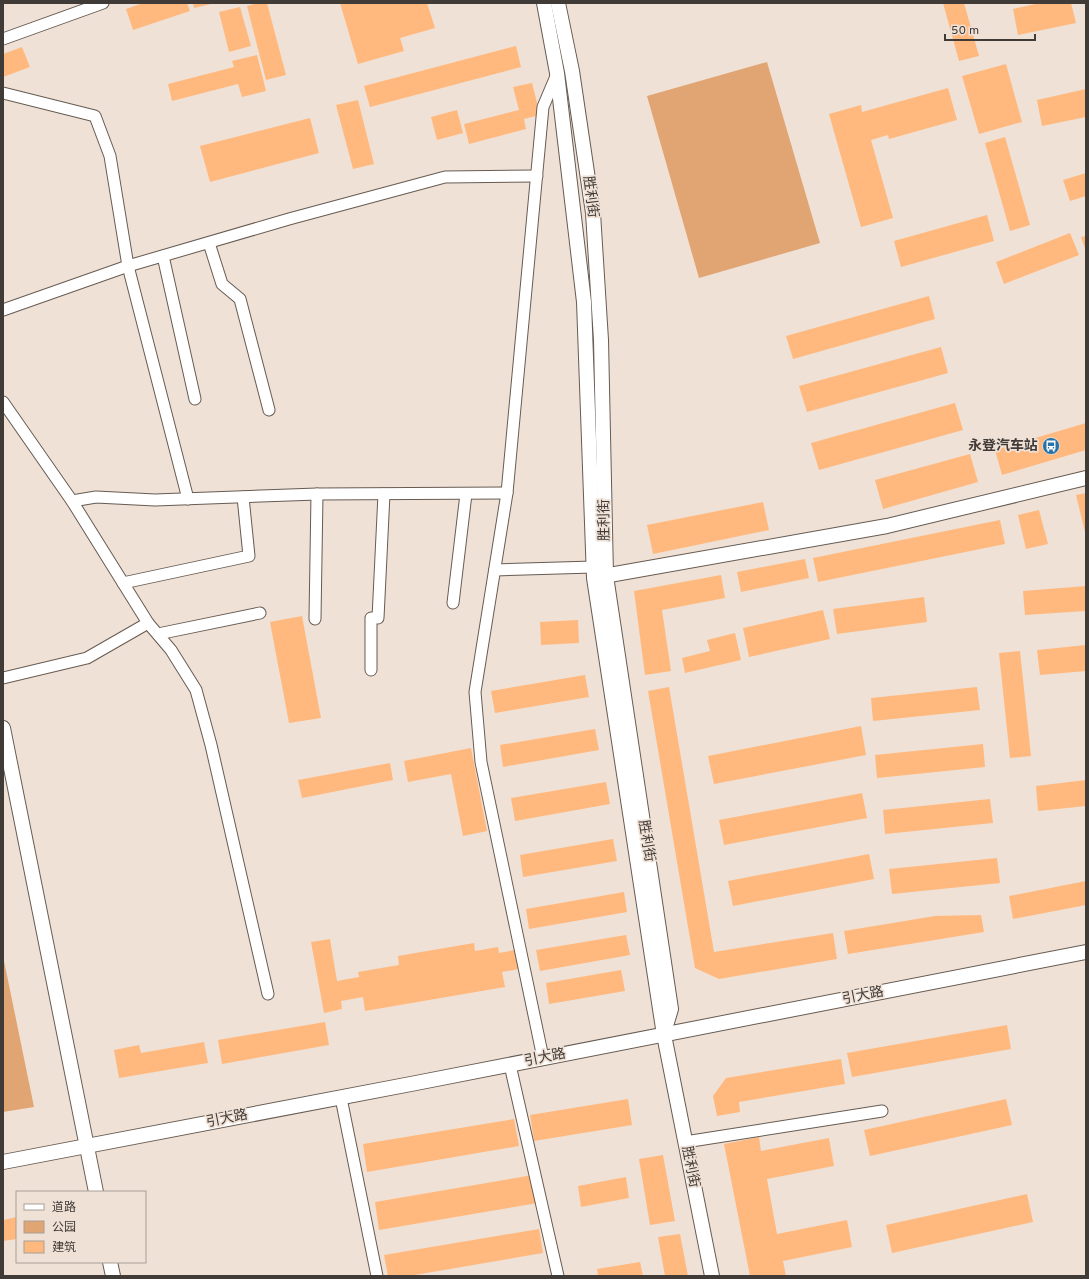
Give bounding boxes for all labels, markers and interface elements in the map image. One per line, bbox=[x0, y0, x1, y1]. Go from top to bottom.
scale bar bbox=[945, 16, 1035, 42]
text: 50 m bbox=[951, 23, 979, 39]
street label: 胜利街 bbox=[579, 175, 601, 219]
bus stop icon: 永登汽车站 bbox=[1041, 436, 1061, 456]
place label: 永登汽车站 bbox=[968, 437, 1038, 455]
street label: 胜利街 bbox=[596, 499, 614, 541]
street label: 胜利街 bbox=[634, 819, 658, 863]
street label: 引大路 bbox=[841, 984, 885, 1008]
street label: 引大路 bbox=[523, 1046, 567, 1070]
street label: 引大路 bbox=[205, 1107, 249, 1131]
street label: 胜利街 bbox=[678, 1145, 702, 1189]
legend bbox=[16, 1191, 146, 1263]
text: 道路 bbox=[52, 1200, 76, 1216]
text: 公园 bbox=[52, 1220, 76, 1236]
text: 建筑 bbox=[52, 1240, 76, 1256]

